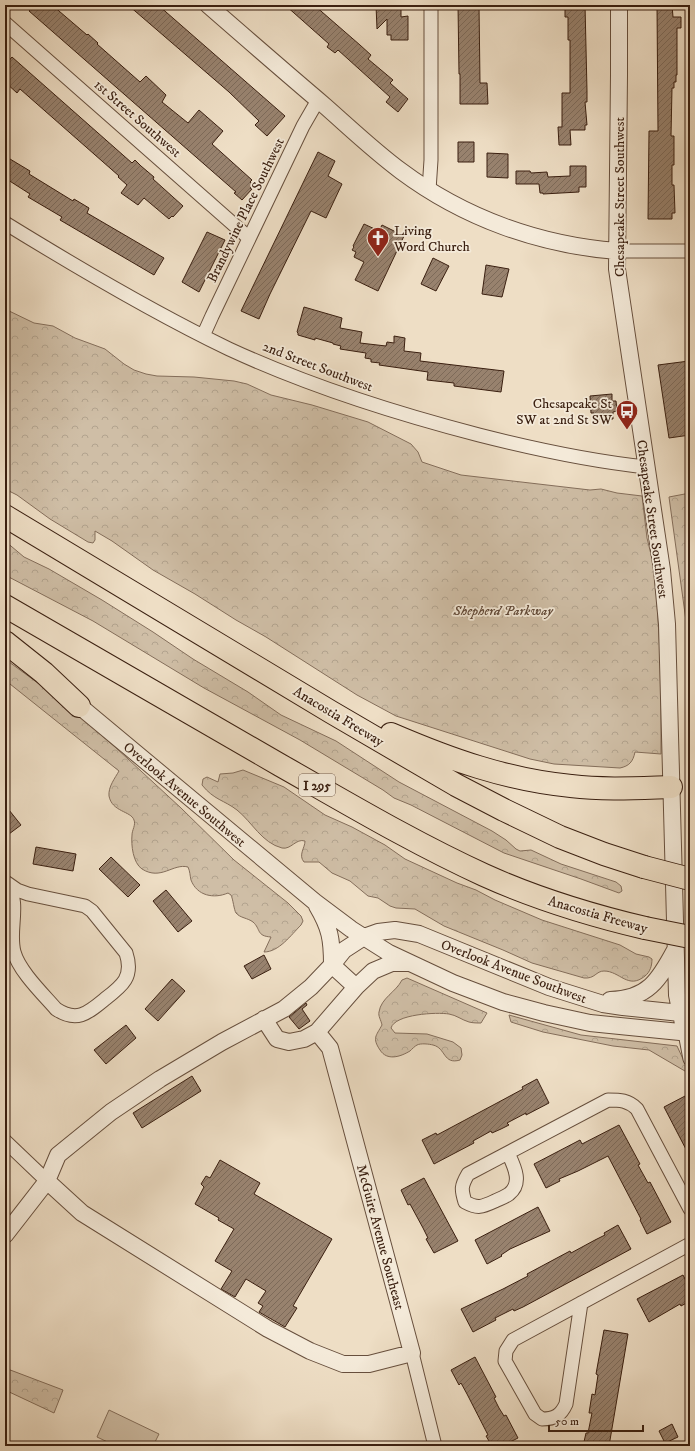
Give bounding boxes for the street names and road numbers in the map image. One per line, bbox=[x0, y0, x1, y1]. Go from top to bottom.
street label: 1st Street Southwest bbox=[90, 76, 185, 162]
street label: Chesapeake Street Southwest bbox=[611, 116, 629, 277]
street label: Brandywine Place Southwest bbox=[203, 135, 289, 286]
street label: 2nd Street Southwest bbox=[260, 338, 376, 396]
street label: Chesapeake Street Southwest bbox=[632, 439, 672, 600]
street label: Anacostia Freeway bbox=[290, 683, 388, 751]
street label: Overlook Avenue Southwest bbox=[119, 738, 250, 852]
road number: I 295 bbox=[299, 774, 335, 796]
street label: Anacostia Freeway bbox=[546, 892, 650, 938]
street label: Overlook Avenue Southwest bbox=[438, 936, 589, 1008]
street label: McGuire Avenue Southeast bbox=[352, 1163, 408, 1312]

